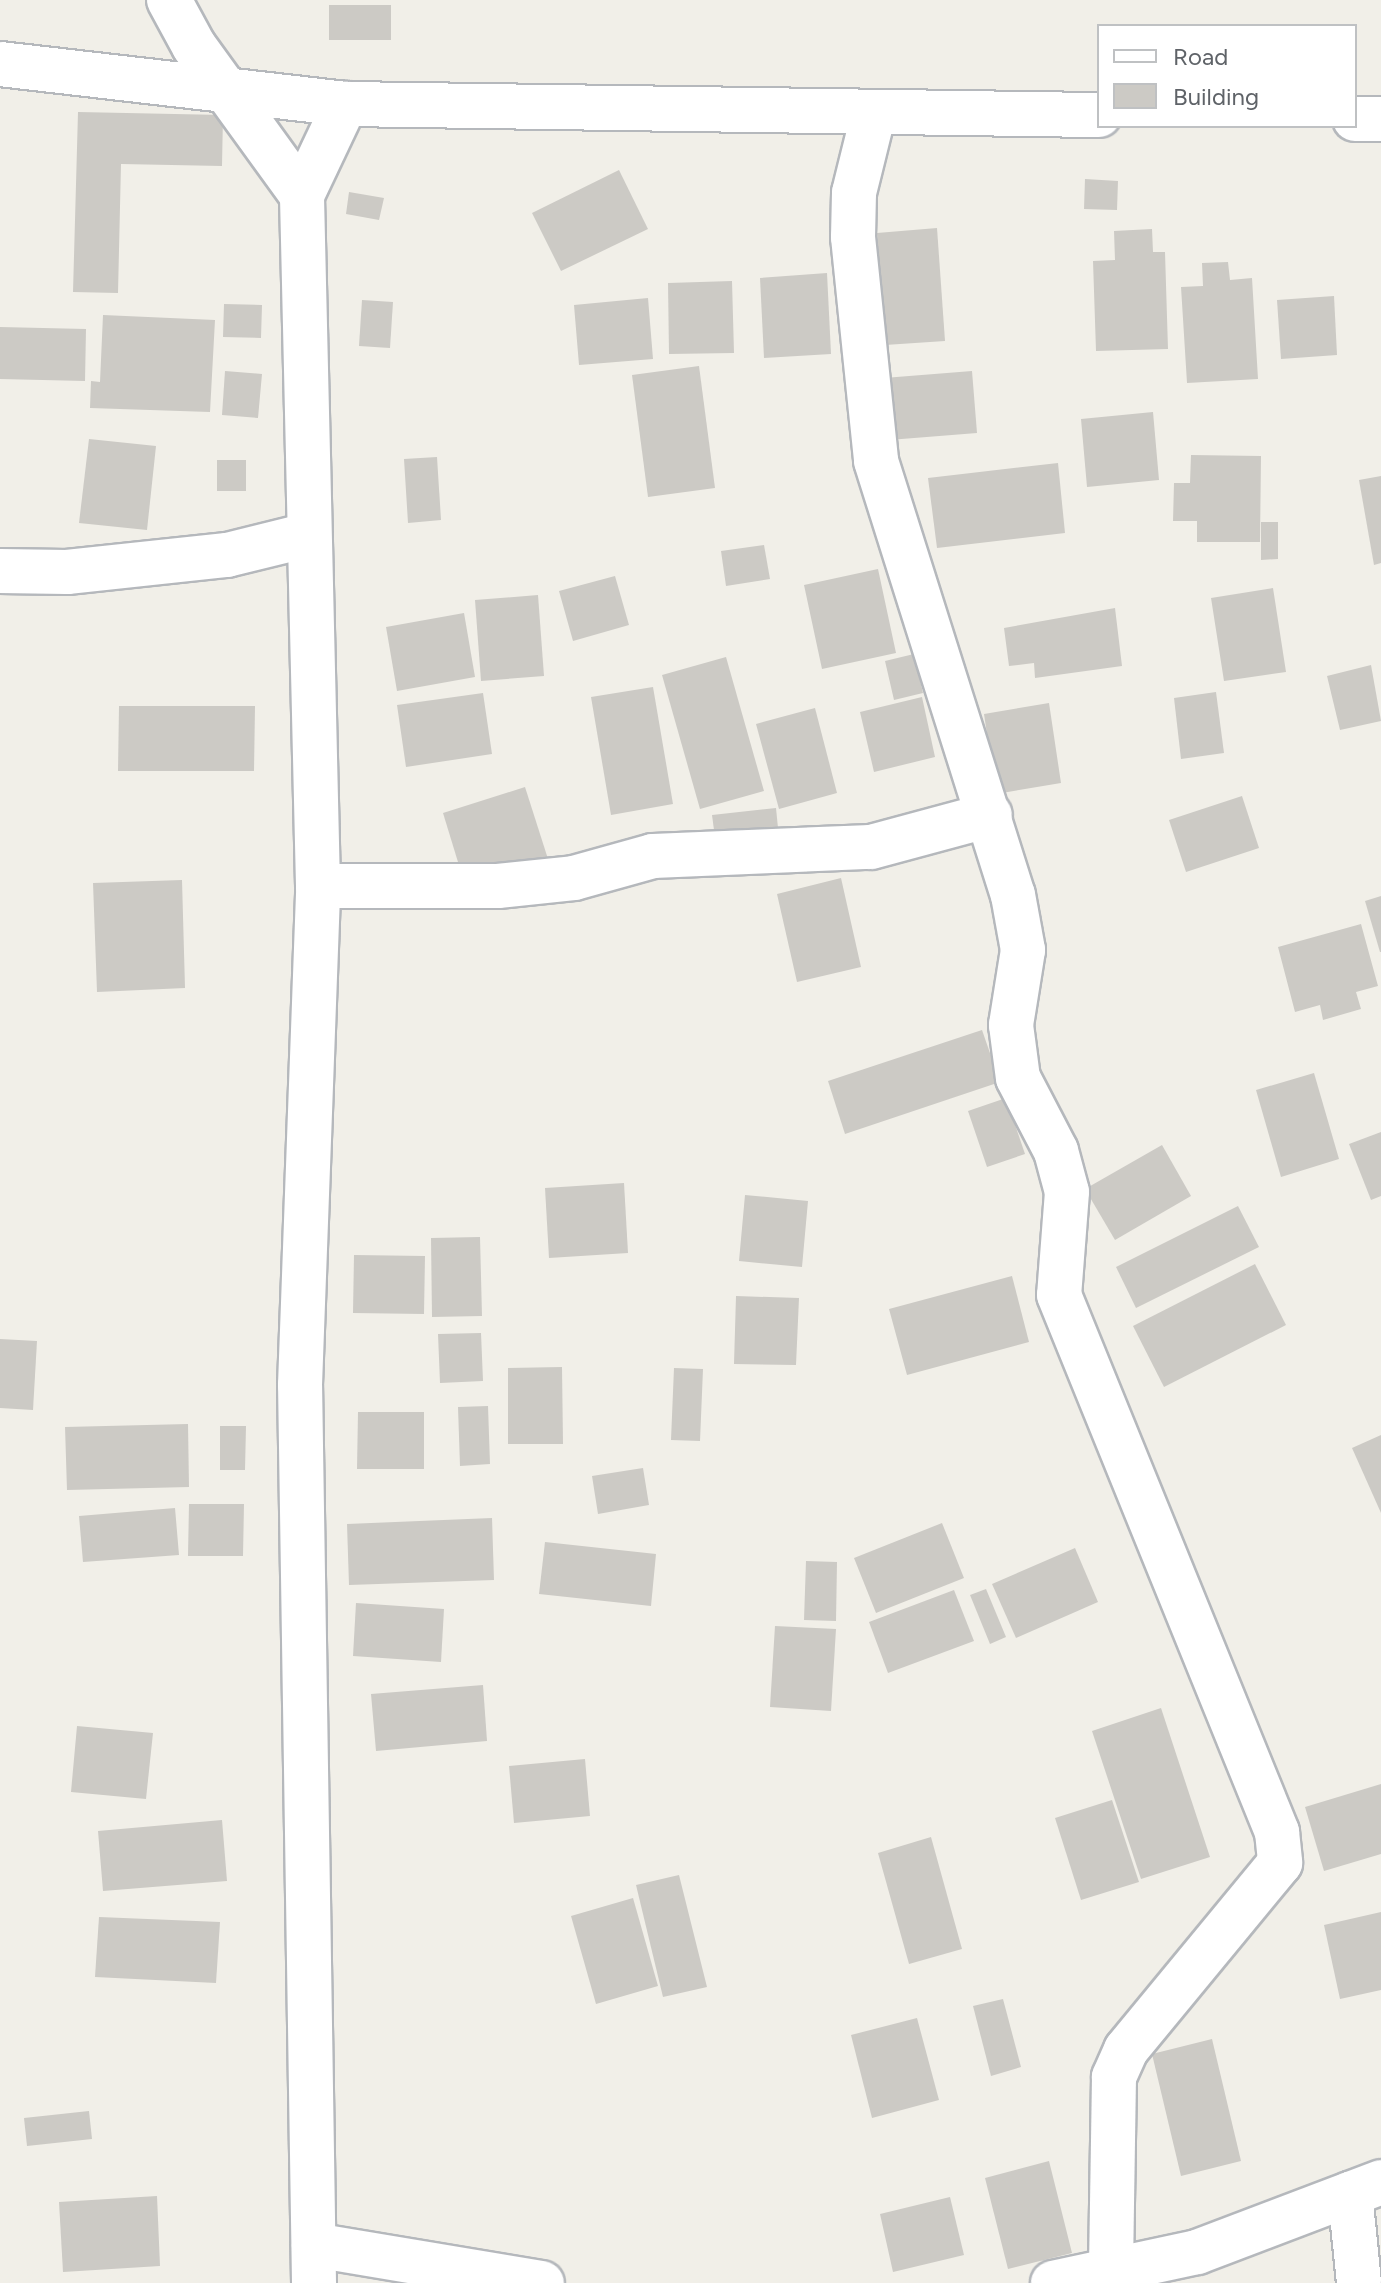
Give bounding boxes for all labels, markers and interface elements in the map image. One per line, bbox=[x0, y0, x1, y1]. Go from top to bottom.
legend bbox=[1097, 24, 1357, 128]
text: Road bbox=[1173, 42, 1228, 71]
text: Building bbox=[1173, 82, 1259, 111]

